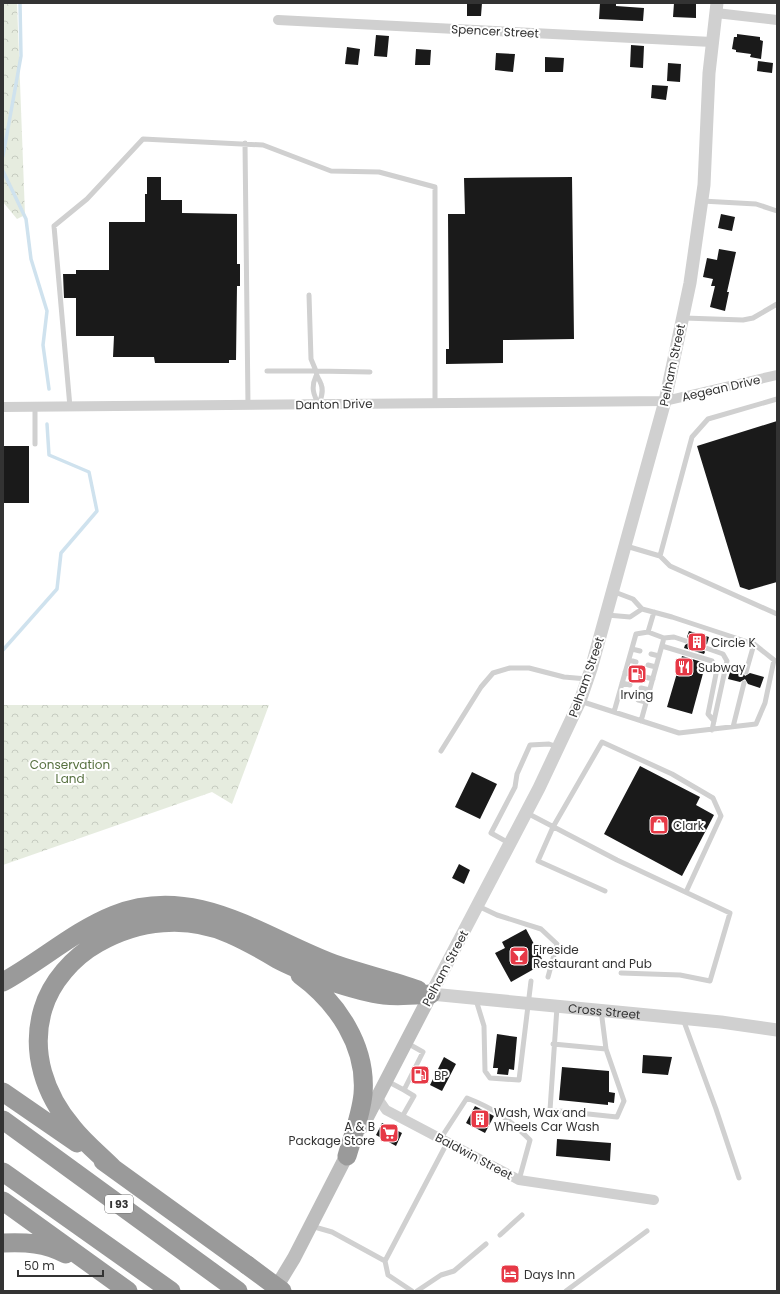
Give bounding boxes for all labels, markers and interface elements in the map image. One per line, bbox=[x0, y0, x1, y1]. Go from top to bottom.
street label: Spencer Street bbox=[451, 20, 539, 42]
street label: Pelham Street bbox=[655, 322, 689, 408]
street label: Aegean Drive bbox=[680, 371, 762, 405]
street label: Danton Drive bbox=[295, 395, 373, 413]
building icon: Circle K bbox=[686, 631, 708, 653]
place label: Circle K bbox=[711, 634, 756, 651]
street label: Pelham Street bbox=[564, 635, 608, 719]
restaurant icon: Subway bbox=[673, 656, 695, 678]
place label: Subway bbox=[698, 659, 746, 676]
fuel station icon: Irving bbox=[626, 663, 648, 685]
place label: Irving bbox=[621, 686, 653, 703]
park label: Conservation Land bbox=[30, 756, 110, 787]
shop icon: Clark bbox=[648, 814, 670, 836]
place label: Clark bbox=[673, 817, 705, 834]
street label: Pelham Street bbox=[418, 927, 472, 1009]
place label: Fireside Restaurant and Pub bbox=[533, 941, 652, 972]
bar icon: Fireside Restaurant and Pub bbox=[508, 945, 530, 967]
street label: Cross Street bbox=[568, 999, 641, 1023]
fuel station icon: BP bbox=[409, 1064, 431, 1086]
place label: BP bbox=[434, 1067, 448, 1084]
place label: Wash, Wax and Wheels Car Wash bbox=[494, 1104, 600, 1135]
building icon: Wash, Wax and Wheels Car Wash bbox=[469, 1108, 491, 1130]
place label: A & B Package Store bbox=[289, 1118, 375, 1149]
supermarket icon: A & B Package Store bbox=[378, 1122, 400, 1144]
street label: Baldwin Street bbox=[432, 1128, 516, 1184]
road number: I 93 bbox=[105, 1195, 133, 1213]
scale bar bbox=[18, 1252, 103, 1278]
text: 50 m bbox=[24, 1257, 55, 1274]
hotel icon: Days Inn bbox=[499, 1263, 521, 1285]
place label: Days Inn bbox=[524, 1266, 575, 1283]

